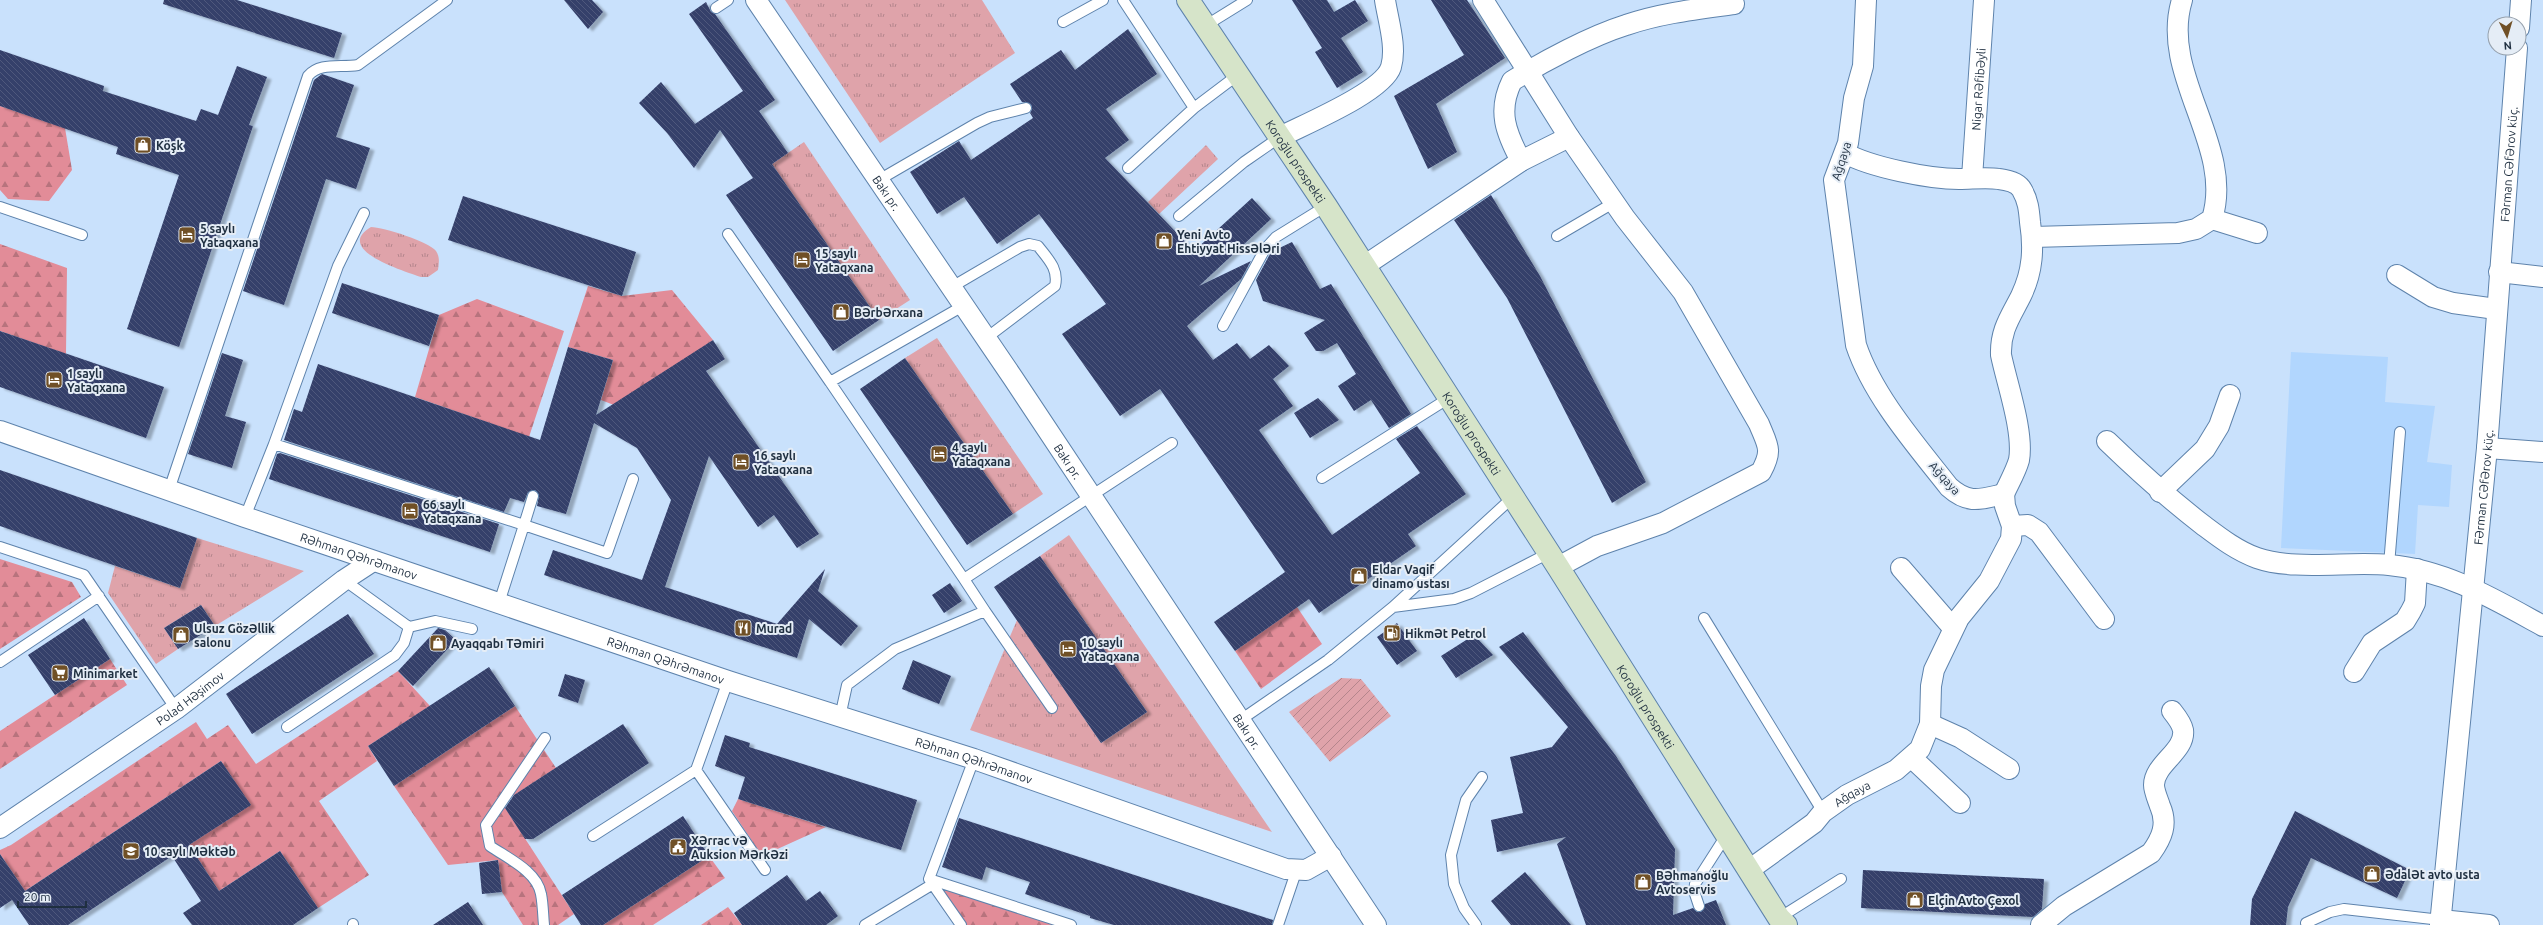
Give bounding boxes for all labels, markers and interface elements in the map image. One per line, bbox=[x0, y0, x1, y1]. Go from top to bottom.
north arrow bbox=[2487, 16, 2527, 56]
text: N bbox=[2503, 40, 2512, 52]
street label: Nigar Rəfibəyli bbox=[1969, 47, 1987, 131]
street label: Fərman Cəfərov küç. bbox=[2497, 106, 2519, 222]
street label: Koroğlu prospekti bbox=[1264, 117, 1328, 205]
shop icon: Köşk bbox=[133, 135, 153, 155]
place label: Köşk bbox=[156, 139, 183, 154]
street label: Ağqaya bbox=[1829, 140, 1853, 182]
street label: Bakı pr. bbox=[871, 173, 904, 213]
place label: 5 saylı Yataqxana bbox=[200, 222, 258, 249]
hotel icon: 5 saylı Yataqxana bbox=[177, 225, 197, 245]
place label: Yeni Avto Ehtiyyat Hissələri bbox=[1177, 228, 1280, 255]
shop icon: Yeni Avto Ehtiyyat Hissələri bbox=[1154, 231, 1174, 251]
place label: 15 saylı Yataqxana bbox=[815, 247, 873, 274]
hotel icon: 15 saylı Yataqxana bbox=[792, 250, 812, 270]
shop icon: Bərbərxana bbox=[831, 302, 851, 322]
place label: Bərbərxana bbox=[854, 306, 923, 319]
place label: 1 saylı Yataqxana bbox=[67, 367, 125, 394]
hotel icon: 1 saylı Yataqxana bbox=[44, 370, 64, 390]
street label: Koroğlu prospekti bbox=[1440, 389, 1504, 477]
street label: Fərman Cəfərov küç. bbox=[2471, 429, 2495, 545]
place label: 4 saylı Yataqxana bbox=[952, 441, 1010, 468]
street label: Bakı pr. bbox=[1052, 441, 1085, 481]
hotel icon: 4 saylı Yataqxana bbox=[929, 444, 949, 464]
place label: 16 saylı Yataqxana bbox=[754, 449, 812, 476]
hotel icon: 16 saylı Yataqxana bbox=[731, 452, 751, 472]
street label: Ağqaya bbox=[1927, 459, 1963, 497]
place label: 66 saylı Yataqxana bbox=[423, 498, 481, 525]
hotel icon: 66 saylı Yataqxana bbox=[400, 501, 420, 521]
street label: Rəhman Qəhrəmanov bbox=[299, 530, 419, 582]
place label: Eldar Vaqif dinamo ustası bbox=[1372, 563, 1450, 590]
shop icon: Eldar Vaqif dinamo ustası bbox=[1349, 566, 1369, 586]
restaurant icon: Murad bbox=[733, 618, 753, 638]
place label: Ulsuz Gözəllik salonu bbox=[194, 622, 275, 649]
place label: Murad bbox=[756, 622, 792, 635]
fuel station icon: Hikmət Petrol bbox=[1382, 623, 1402, 643]
shop icon: Ulsuz Gözəllik salonu bbox=[171, 625, 191, 645]
place label: Hikmət Petrol bbox=[1405, 627, 1486, 640]
shop icon: Ayaqqabı Təmiri bbox=[428, 633, 448, 653]
street label: Rəhman Qəhrəmanov bbox=[606, 634, 726, 686]
place label: 10 saylı Yataqxana bbox=[1081, 636, 1139, 663]
place label: Ayaqqabı Təmiri bbox=[451, 637, 544, 650]
hotel icon: 10 saylı Yataqxana bbox=[1058, 639, 1078, 659]
street label: Koroğlu prospekti bbox=[1615, 662, 1677, 751]
supermarket icon: Minimarket bbox=[50, 663, 70, 683]
place label: Minimarket bbox=[73, 667, 138, 680]
street label: Polad Həşimov bbox=[153, 668, 226, 727]
street label: Bakı pr. bbox=[1231, 711, 1264, 751]
street label: Rəhman Qəhrəmanov bbox=[914, 734, 1034, 786]
street label: Ağqaya bbox=[1831, 778, 1872, 809]
place label: Xərrac və Auksion Mərkəzi bbox=[691, 834, 788, 861]
public building icon: Xərrac və Auksion Mərkəzi bbox=[668, 837, 688, 857]
school or university icon: 10 saylı Məktəb bbox=[121, 841, 141, 861]
place label: 10 saylı Məktəb bbox=[144, 845, 236, 858]
shop icon: Ədalət avto usta bbox=[2362, 864, 2382, 884]
place label: Ədalət avto usta bbox=[2385, 868, 2480, 881]
place label: Bəhmanoğlu Avtoservis bbox=[1656, 869, 1728, 896]
shop icon: Bəhmanoğlu Avtoservis bbox=[1633, 872, 1653, 892]
scale bar bbox=[18, 883, 86, 909]
text: 20 m bbox=[24, 890, 51, 903]
shop icon: Elçin Avto Çexol bbox=[1905, 890, 1925, 910]
place label: Elçin Avto Çexol bbox=[1928, 894, 2019, 909]

